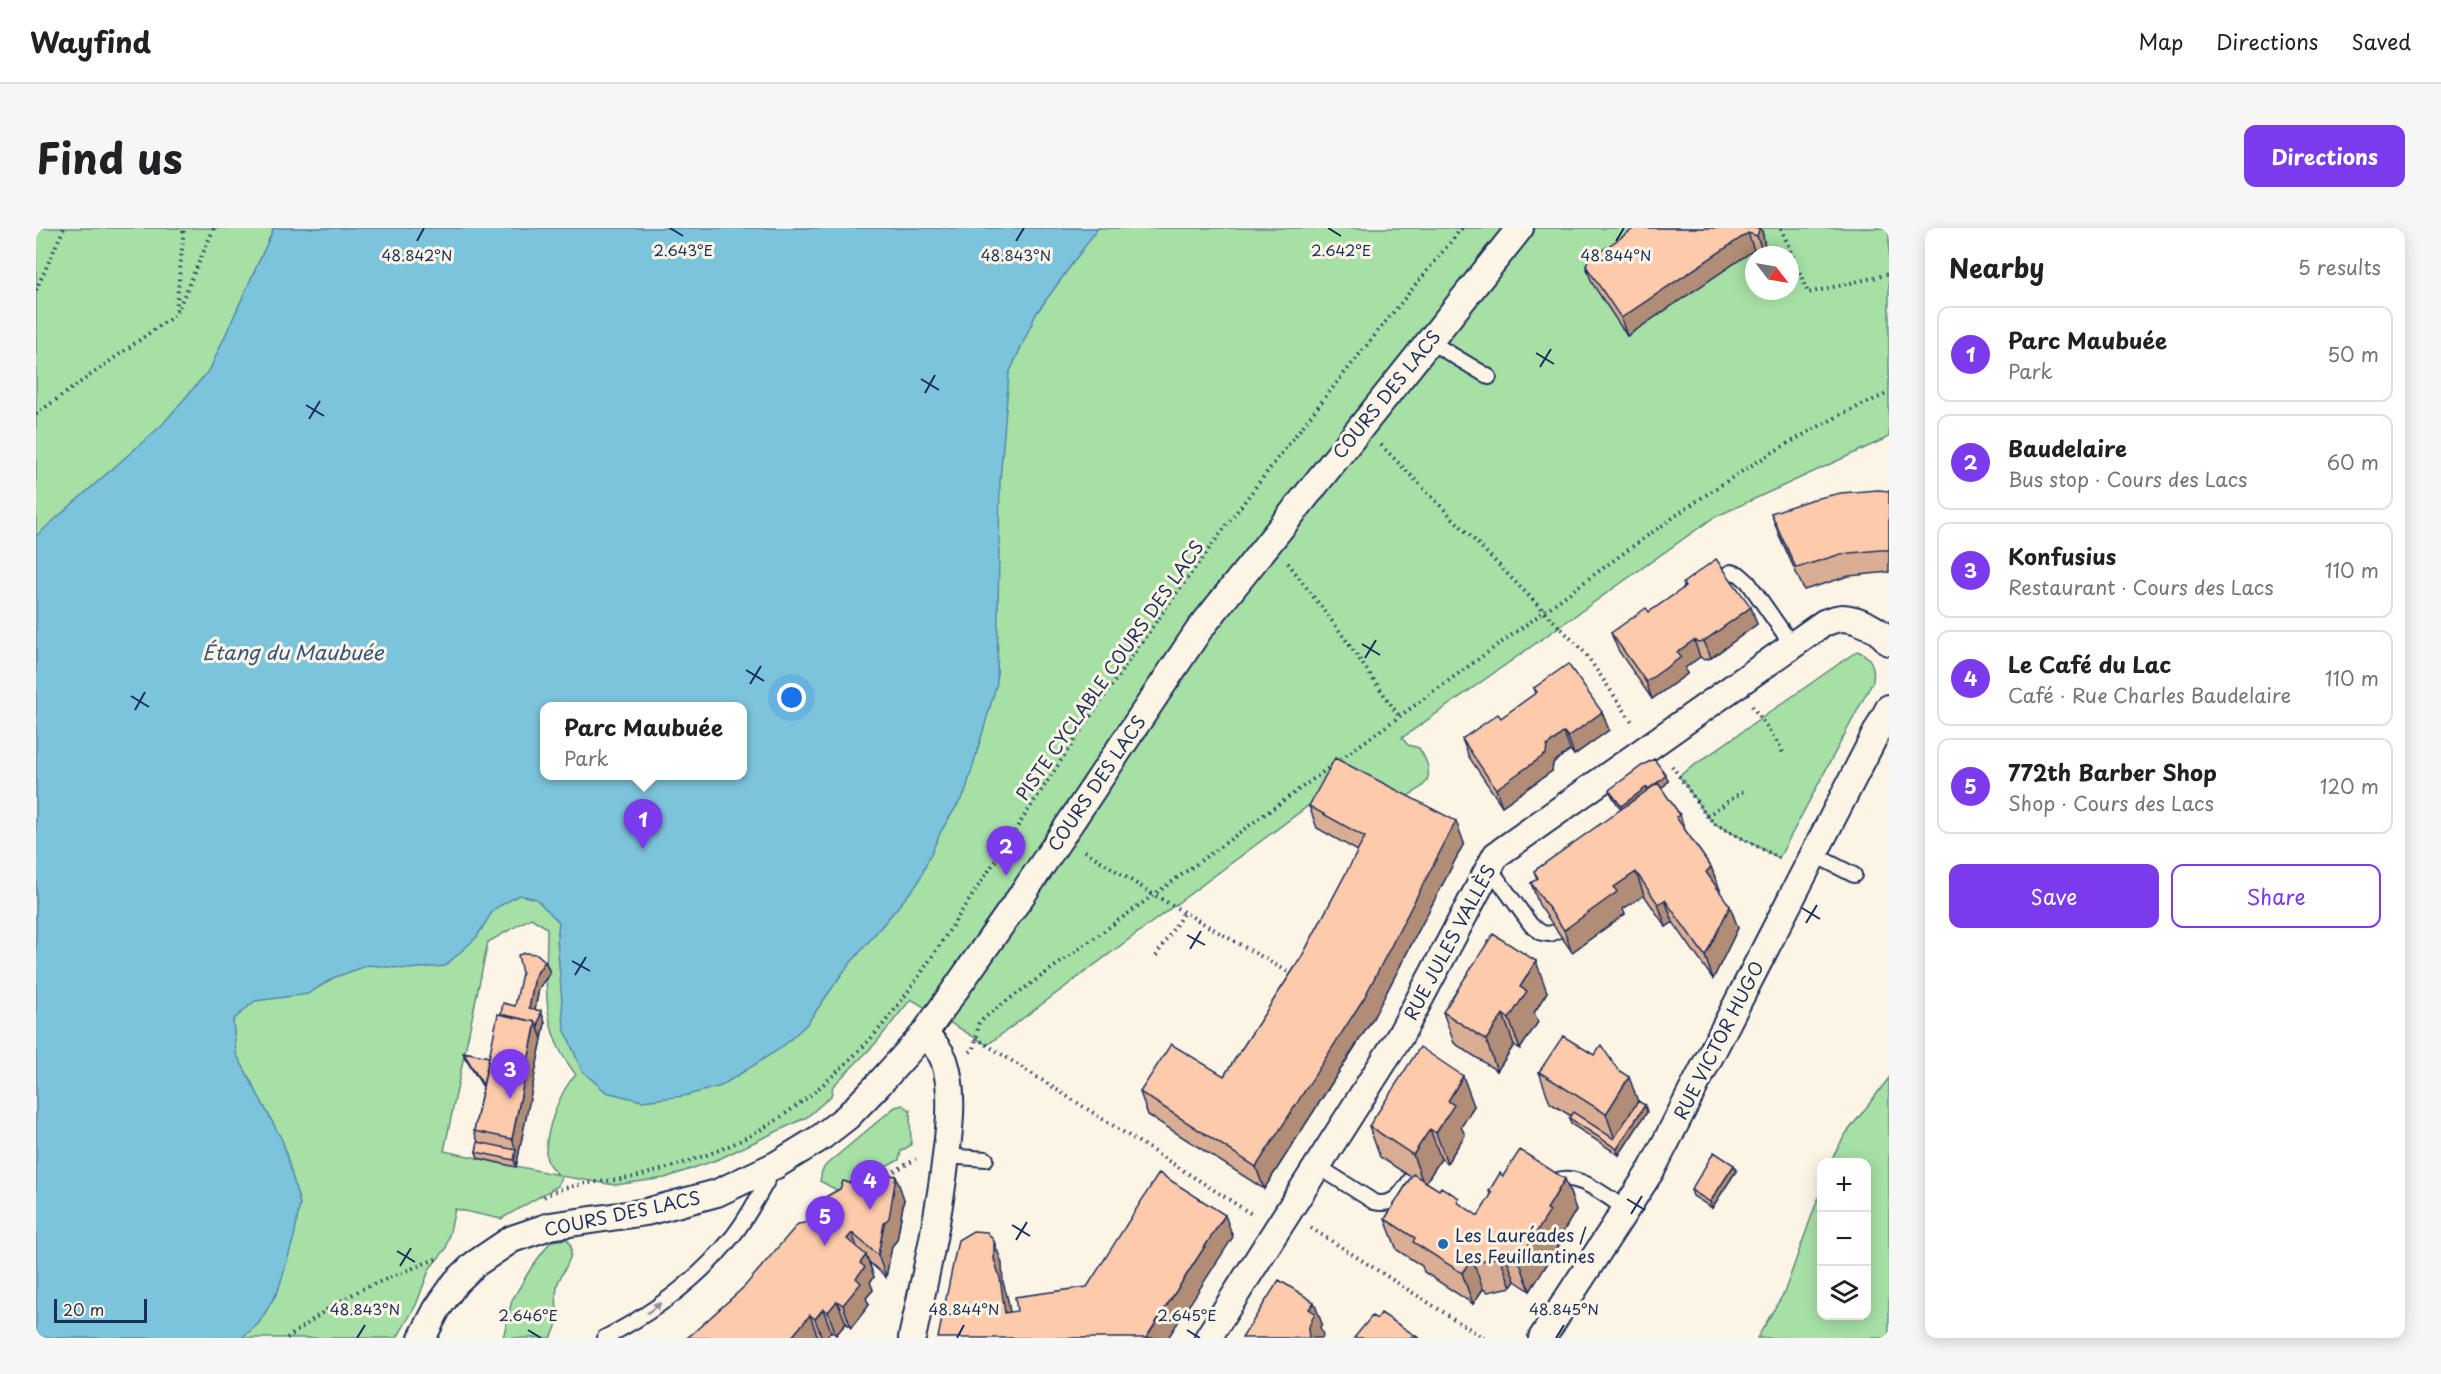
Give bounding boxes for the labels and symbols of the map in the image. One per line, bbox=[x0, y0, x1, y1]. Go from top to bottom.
text: 2.643°E bbox=[653, 238, 713, 261]
text: 2.642°E bbox=[1311, 238, 1371, 261]
text: 48.842°N bbox=[382, 243, 452, 266]
text: 48.843°N bbox=[981, 243, 1051, 266]
text: 48.844°N bbox=[1581, 243, 1651, 266]
north arrow bbox=[1745, 246, 1799, 300]
street label: COURS DES LACS bbox=[1325, 324, 1447, 464]
street label: PISTE CYCLABLE COURS DES LACS bbox=[1009, 534, 1209, 806]
water label: Étang du Maubuée bbox=[202, 637, 385, 667]
your location bbox=[777, 683, 806, 712]
street label: COURS DES LACS bbox=[1042, 710, 1150, 856]
pin: 1 bbox=[624, 800, 662, 849]
pin: 2 bbox=[986, 826, 1026, 876]
street label: RUE JULES VALLÈS bbox=[1397, 859, 1501, 1025]
street label: RUE VICTOR HUGO bbox=[1666, 956, 1770, 1124]
pin: 3 bbox=[490, 1050, 530, 1099]
pin: 4 bbox=[850, 1160, 890, 1210]
street label: COURS DES LACS bbox=[541, 1183, 703, 1243]
pin: 5 bbox=[806, 1196, 844, 1246]
place label: Les Lauréades / Les Feuillantines bbox=[1455, 1221, 1595, 1269]
marker: Les Lauréades / Les Feuillantines bbox=[1436, 1237, 1450, 1251]
scale bar bbox=[54, 1296, 147, 1324]
text: 48.843°N bbox=[330, 1297, 400, 1320]
text: 48.844°N bbox=[929, 1297, 999, 1320]
text: 48.845°N bbox=[1529, 1297, 1599, 1320]
one-way arrow bbox=[647, 1302, 662, 1314]
text: 2.646°E bbox=[498, 1303, 558, 1326]
text: 2.645°E bbox=[1157, 1303, 1217, 1326]

